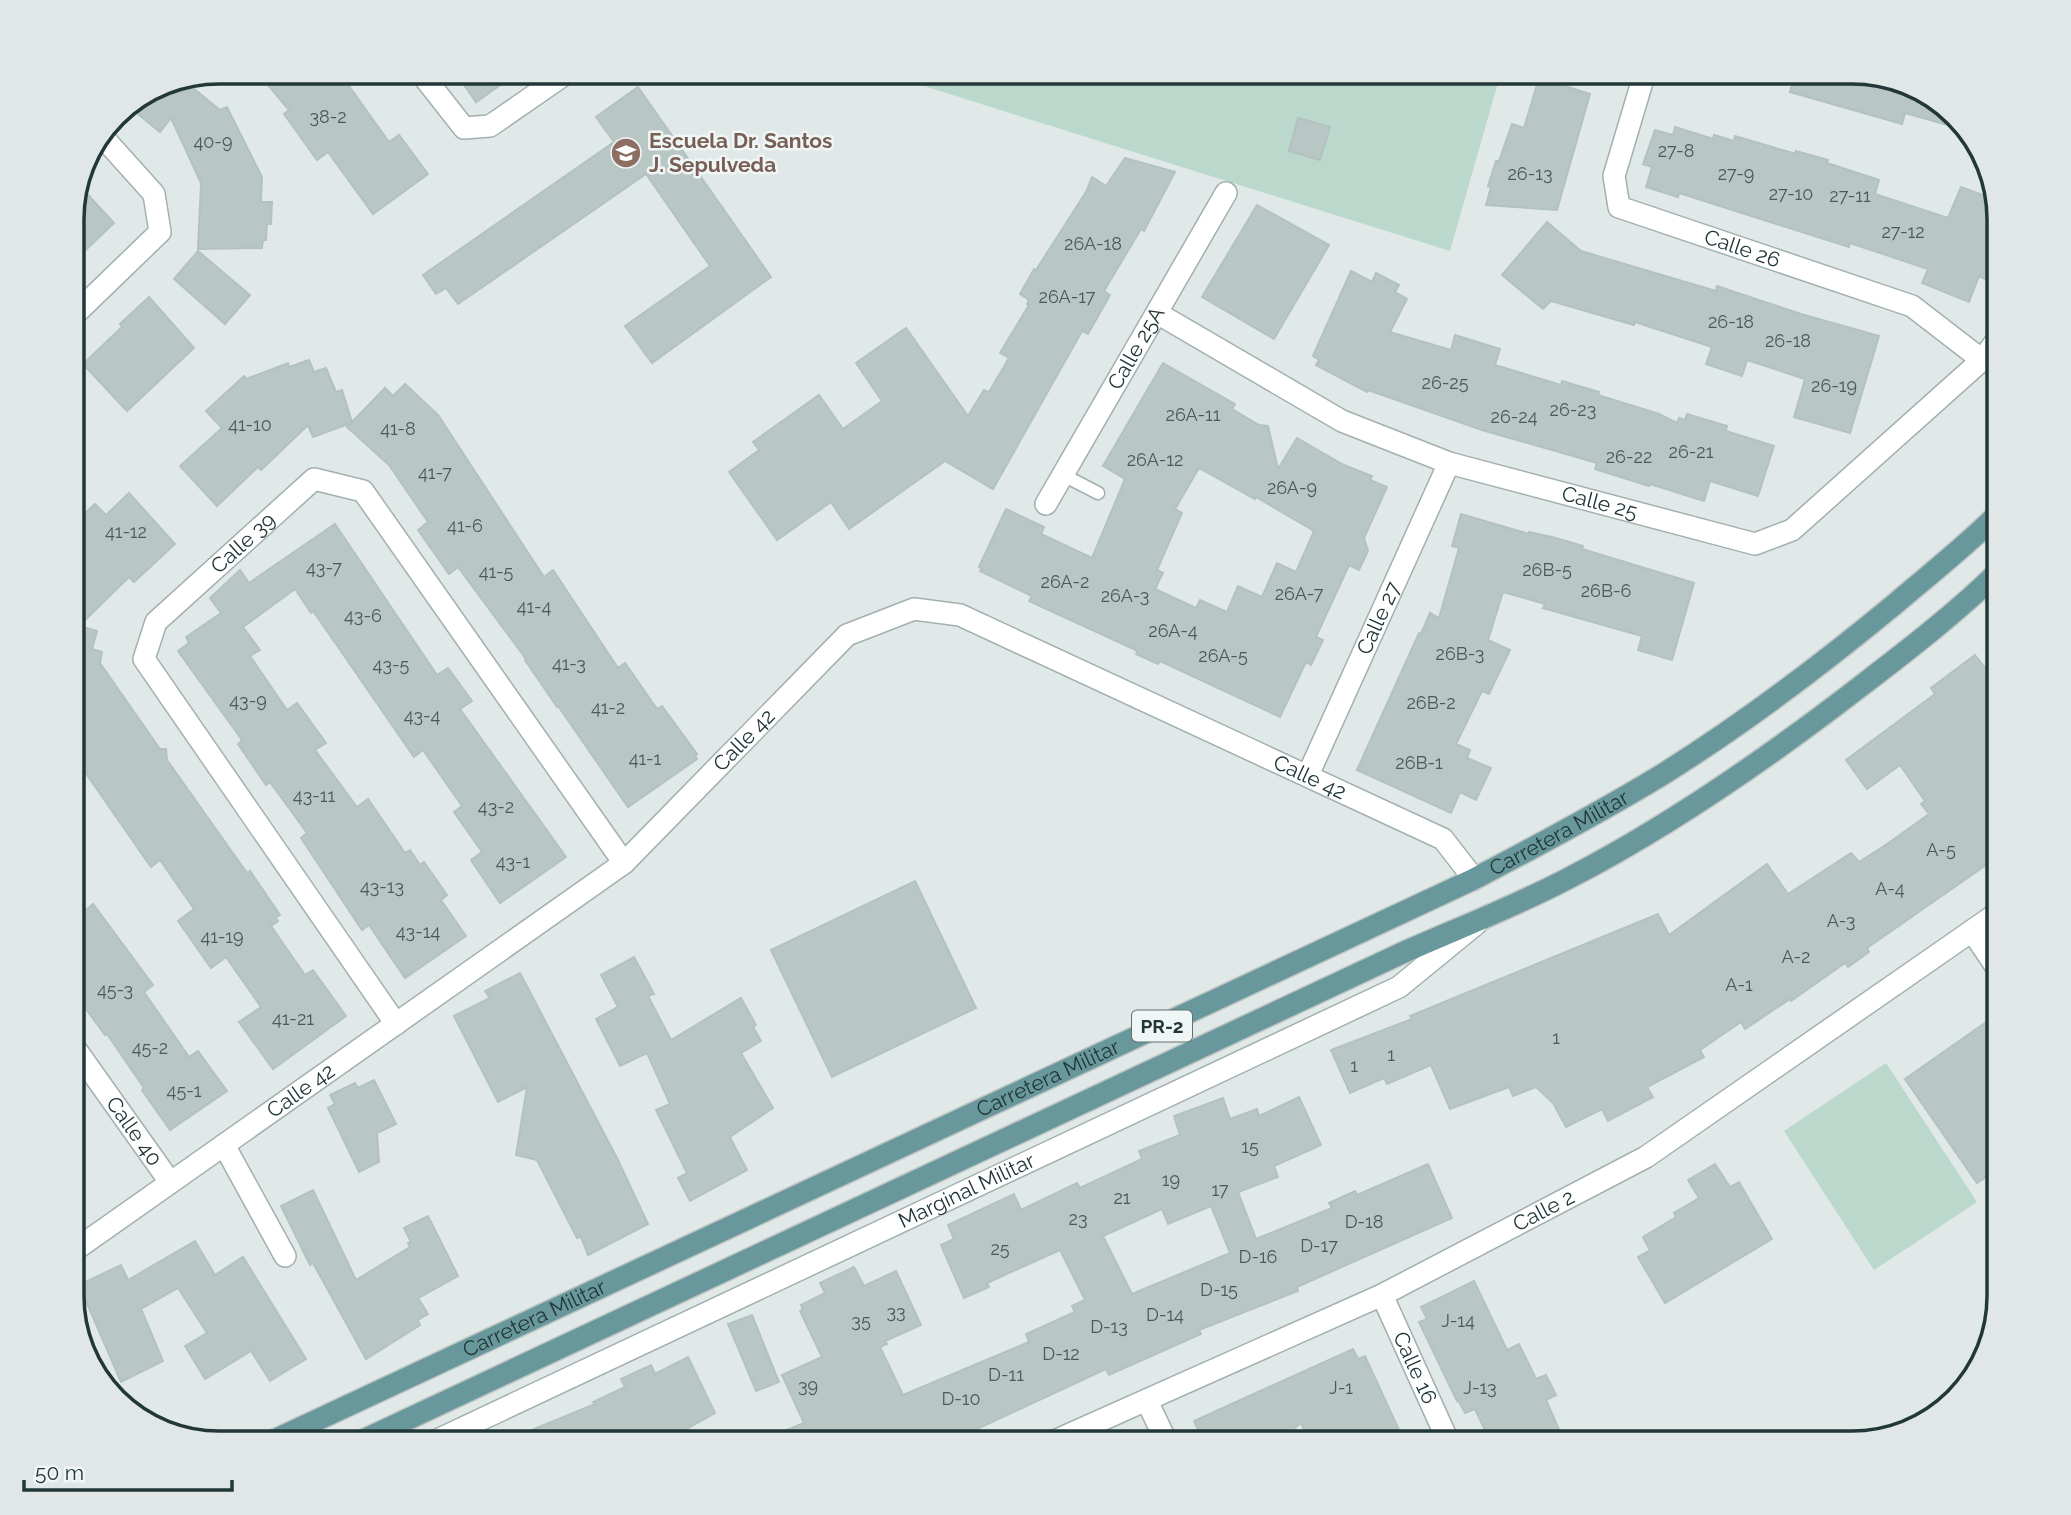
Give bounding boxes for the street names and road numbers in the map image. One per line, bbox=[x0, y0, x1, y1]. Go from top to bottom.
street label: Calle 26 bbox=[1701, 224, 1784, 273]
street label: Calle 25A bbox=[1102, 302, 1169, 394]
street label: Calle 25 bbox=[1559, 480, 1640, 524]
street label: Calle 39 bbox=[205, 507, 280, 578]
street label: Calle 27 bbox=[1351, 577, 1406, 658]
street label: Calle 42 bbox=[708, 703, 780, 776]
street label: Calle 42 bbox=[1270, 749, 1350, 804]
street label: Carretera Militar bbox=[1485, 784, 1633, 881]
road number: PR-2 bbox=[1132, 1010, 1192, 1042]
street label: Carretera Militar bbox=[972, 1033, 1124, 1122]
street label: Calle 42 bbox=[262, 1058, 339, 1123]
street label: Calle 40 bbox=[101, 1091, 168, 1171]
street label: Marginal Militar bbox=[894, 1147, 1039, 1233]
street label: Calle 2 bbox=[1509, 1184, 1579, 1236]
street label: Carretera Militar bbox=[459, 1274, 610, 1362]
street label: Calle 16 bbox=[1388, 1328, 1443, 1408]

